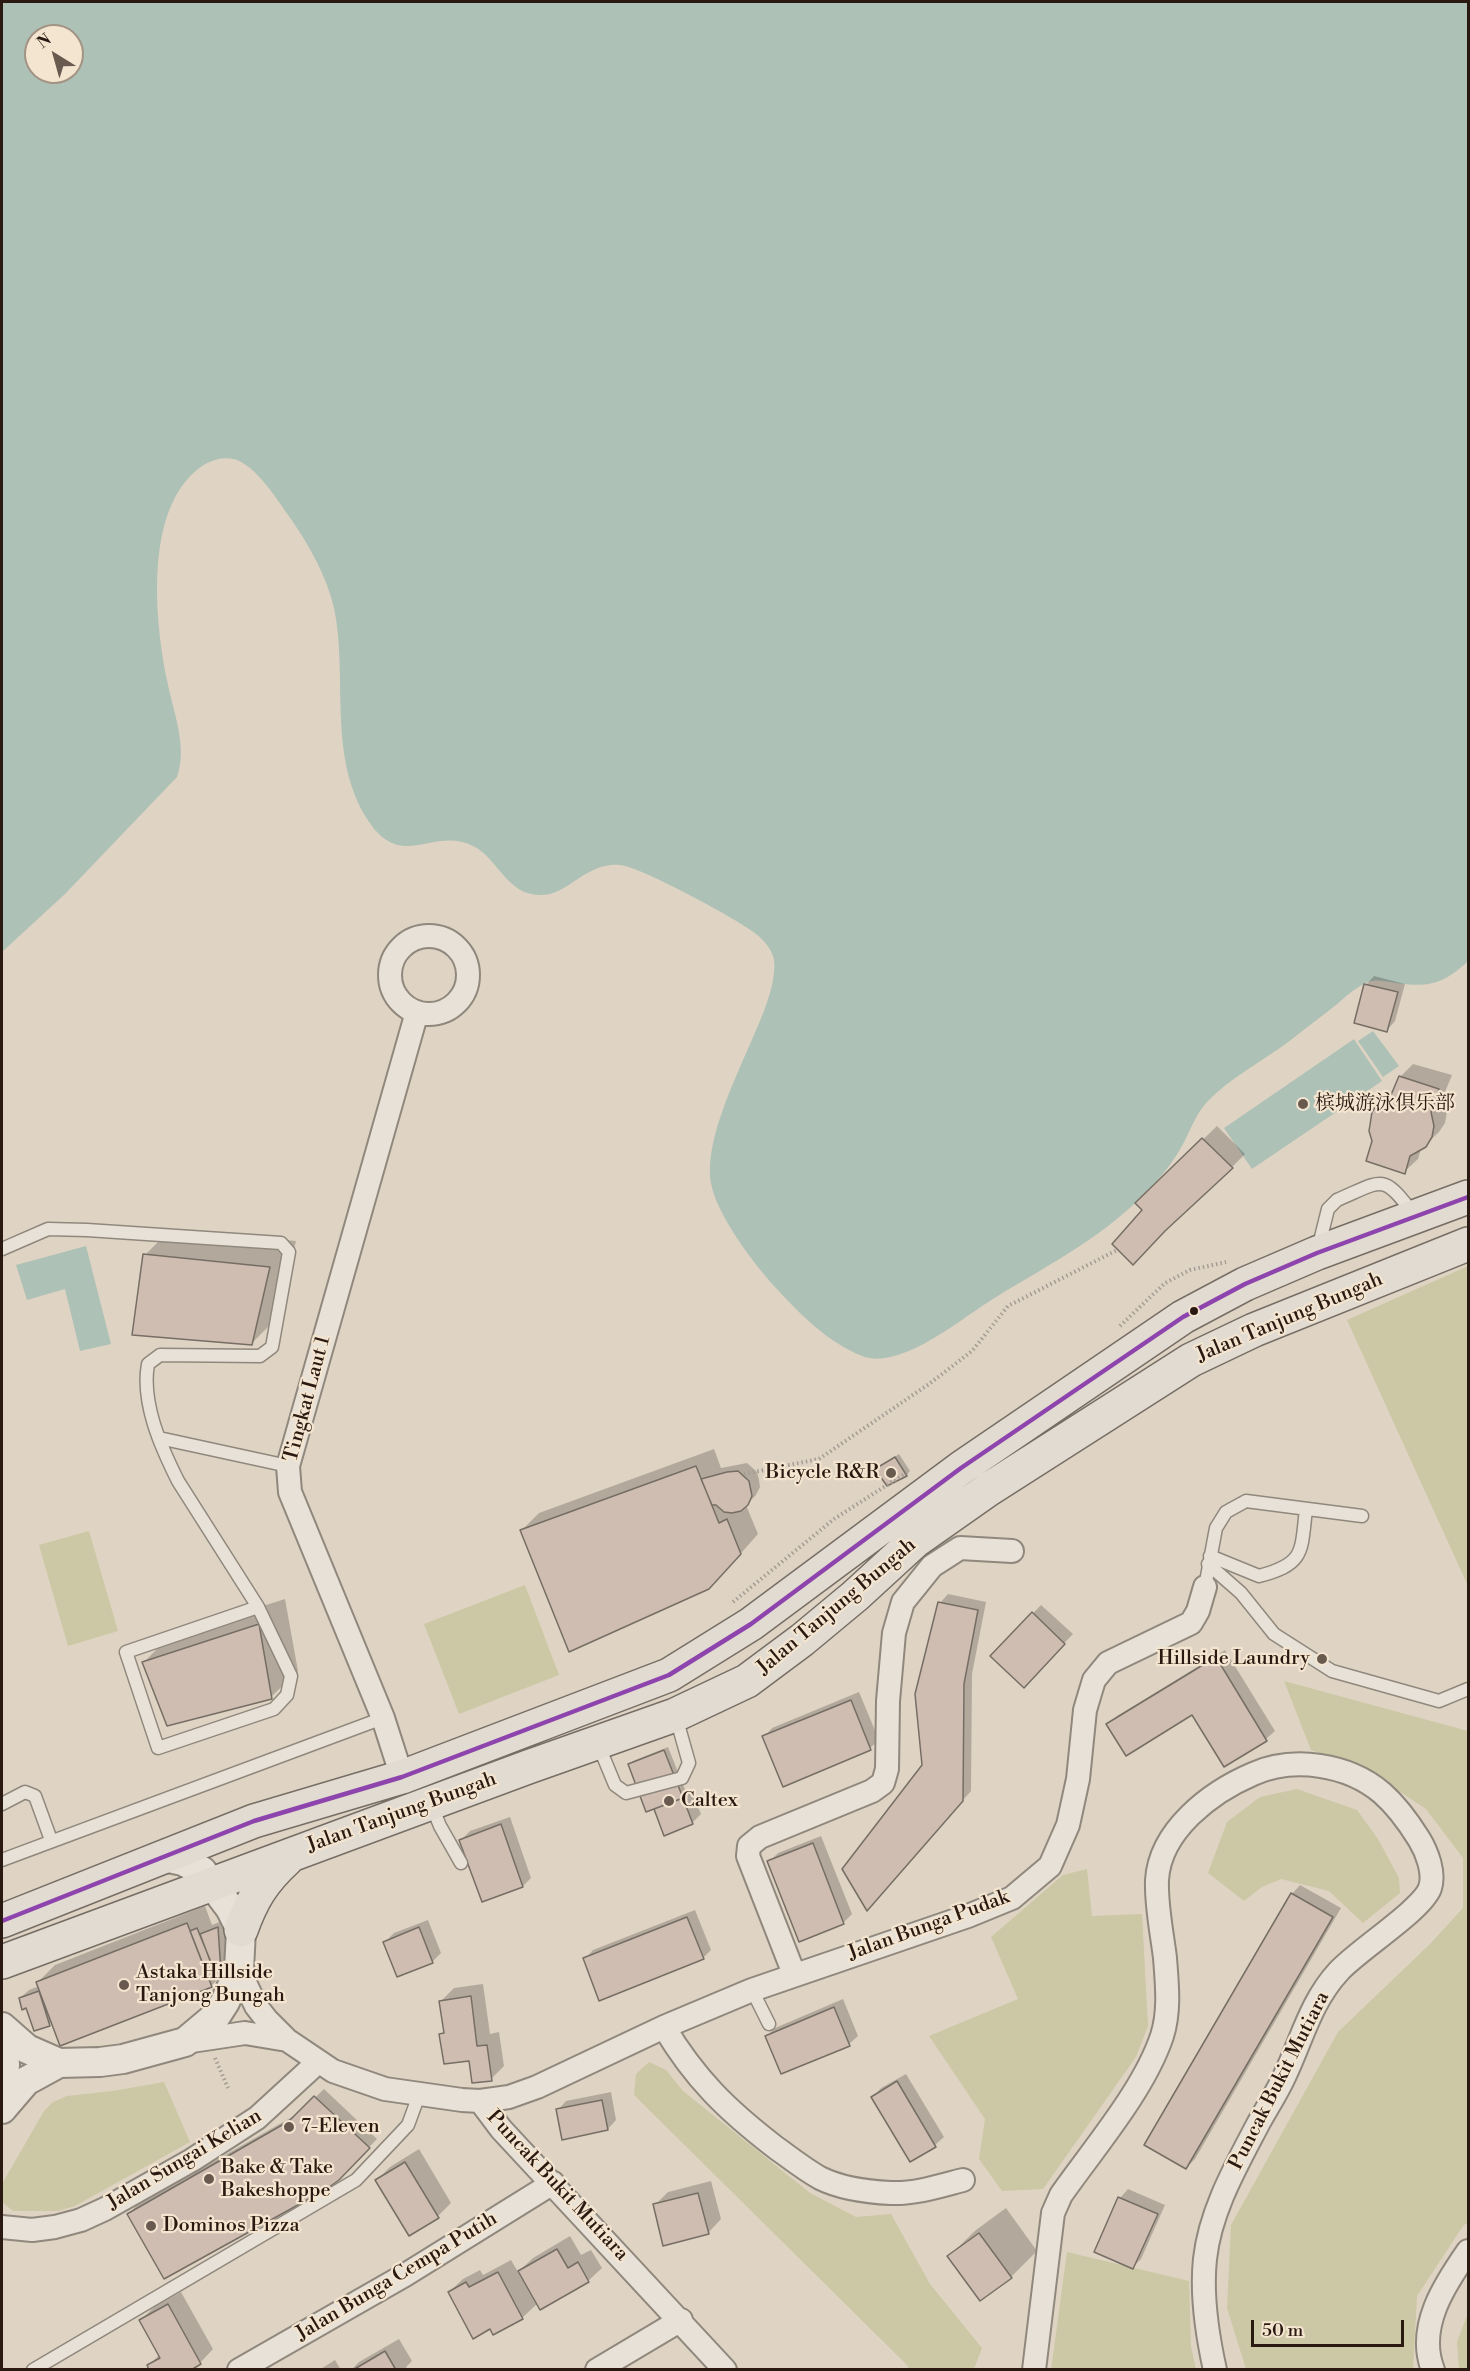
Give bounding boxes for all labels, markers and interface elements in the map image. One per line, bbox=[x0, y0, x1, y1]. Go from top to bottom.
north arrow bbox=[24, 24, 84, 84]
text: N bbox=[33, 29, 55, 53]
place label: 槟城游泳俱乐部 bbox=[1315, 1092, 1455, 1116]
marker: 槟城游泳俱乐部 bbox=[1296, 1097, 1310, 1111]
street label: Jalan Tanjung Bungah bbox=[1193, 1268, 1387, 1368]
unlabelled marker bbox=[1188, 1305, 1200, 1317]
street label: Tingkat Laut 1 bbox=[280, 1333, 336, 1465]
place label: Bicycle R&R bbox=[765, 1461, 879, 1485]
marker: Bicycle R&R bbox=[884, 1466, 898, 1480]
street label: Jalan Tanjung Bungah bbox=[753, 1534, 921, 1680]
place label: Hillside Laundry bbox=[1157, 1647, 1310, 1671]
marker: Hillside Laundry bbox=[1315, 1652, 1329, 1666]
street label: Jalan Tanjung Bungah bbox=[304, 1768, 500, 1858]
place label: Caltex bbox=[681, 1789, 738, 1813]
marker: Caltex bbox=[662, 1794, 676, 1808]
street label: Jalan Bunga Pudak bbox=[845, 1886, 1013, 1966]
place label: Astaka Hillside Tanjong Bungah bbox=[136, 1961, 285, 2008]
marker: Astaka Hillside Tanjong Bungah bbox=[117, 1978, 131, 1992]
street label: Puncak Bukit Mutiara bbox=[1225, 1988, 1335, 2174]
street label: Jalan Sungai Kelian bbox=[103, 2104, 267, 2216]
street label: Puncak Bukit Mutiara bbox=[481, 2106, 633, 2266]
place label: 7-Eleven bbox=[301, 2115, 380, 2139]
marker: 7-Eleven bbox=[282, 2120, 296, 2134]
place label: Bake & Take Bakeshoppe bbox=[221, 2156, 333, 2203]
marker: Bake & Take Bakeshoppe bbox=[202, 2172, 216, 2186]
street label: Jalan Bunga Cempa Putih bbox=[292, 2207, 502, 2347]
place label: Dominos Pizza bbox=[163, 2214, 300, 2238]
marker: Dominos Pizza bbox=[144, 2219, 158, 2233]
scale bar bbox=[1254, 2308, 1407, 2346]
text: 50 m bbox=[1262, 2319, 1303, 2342]

